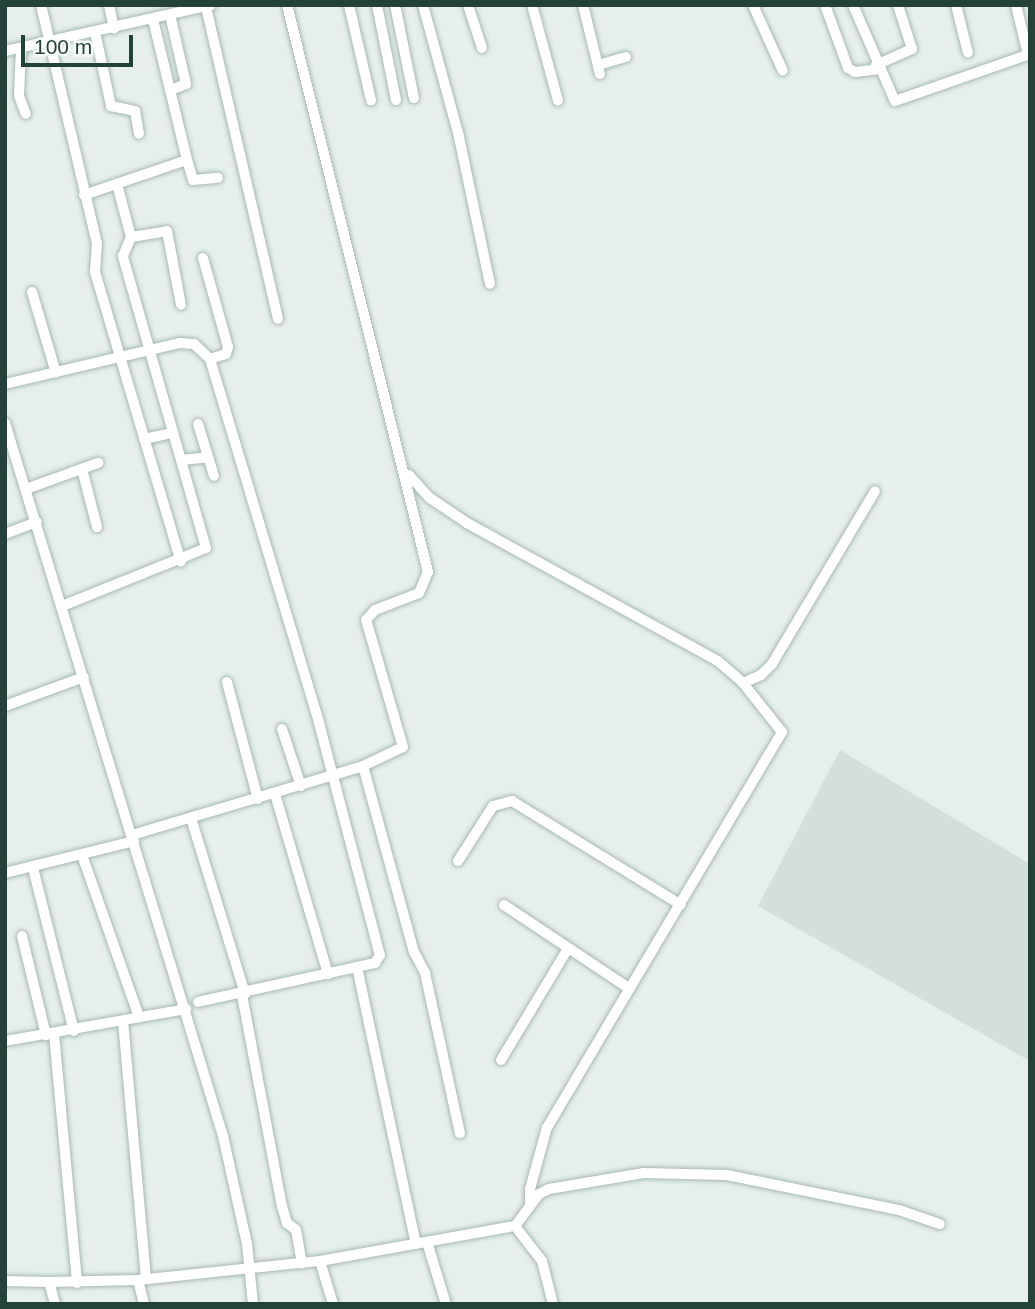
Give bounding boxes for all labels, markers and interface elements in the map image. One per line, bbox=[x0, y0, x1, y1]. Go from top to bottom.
scale bar bbox=[24, 21, 136, 65]
text: 100 m bbox=[34, 35, 92, 58]

